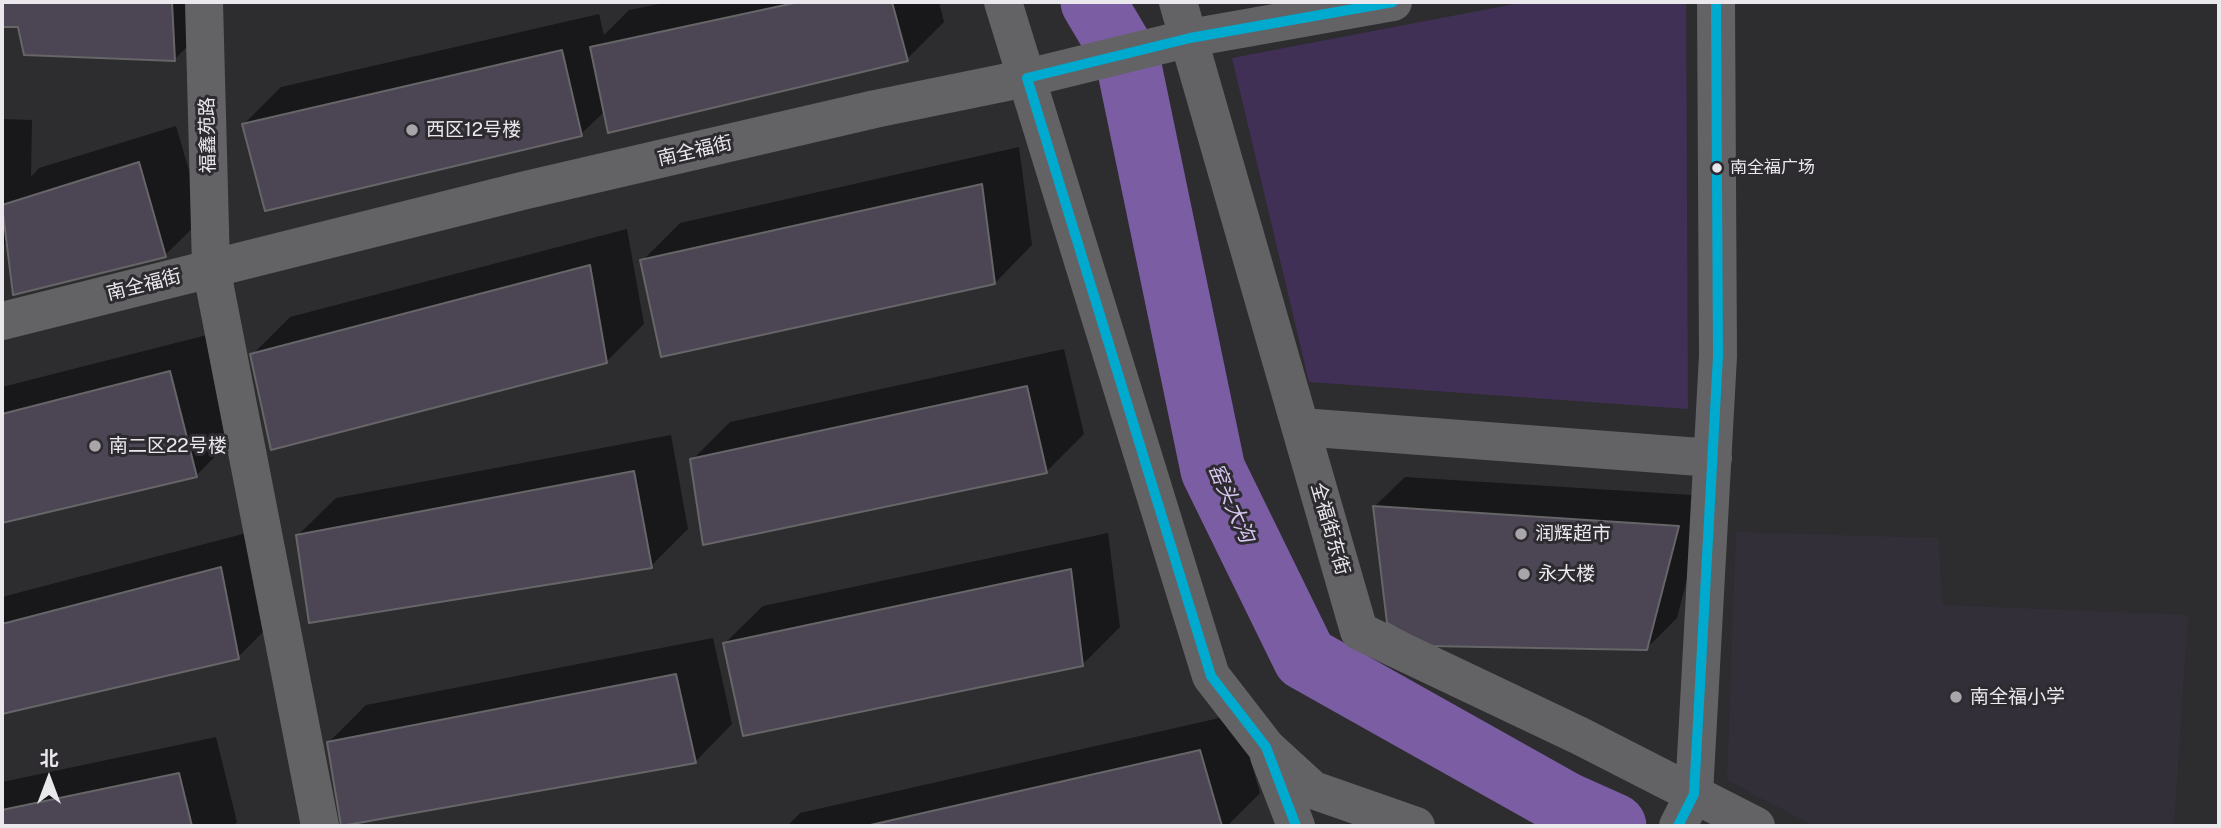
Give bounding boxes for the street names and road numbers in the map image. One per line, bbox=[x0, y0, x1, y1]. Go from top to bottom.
street label: 福鑫苑路 bbox=[196, 97, 220, 173]
street label: 南全福街 bbox=[655, 131, 735, 171]
street label: 南全福街 bbox=[104, 265, 184, 305]
street label: 全福街东街 bbox=[1306, 480, 1354, 578]

